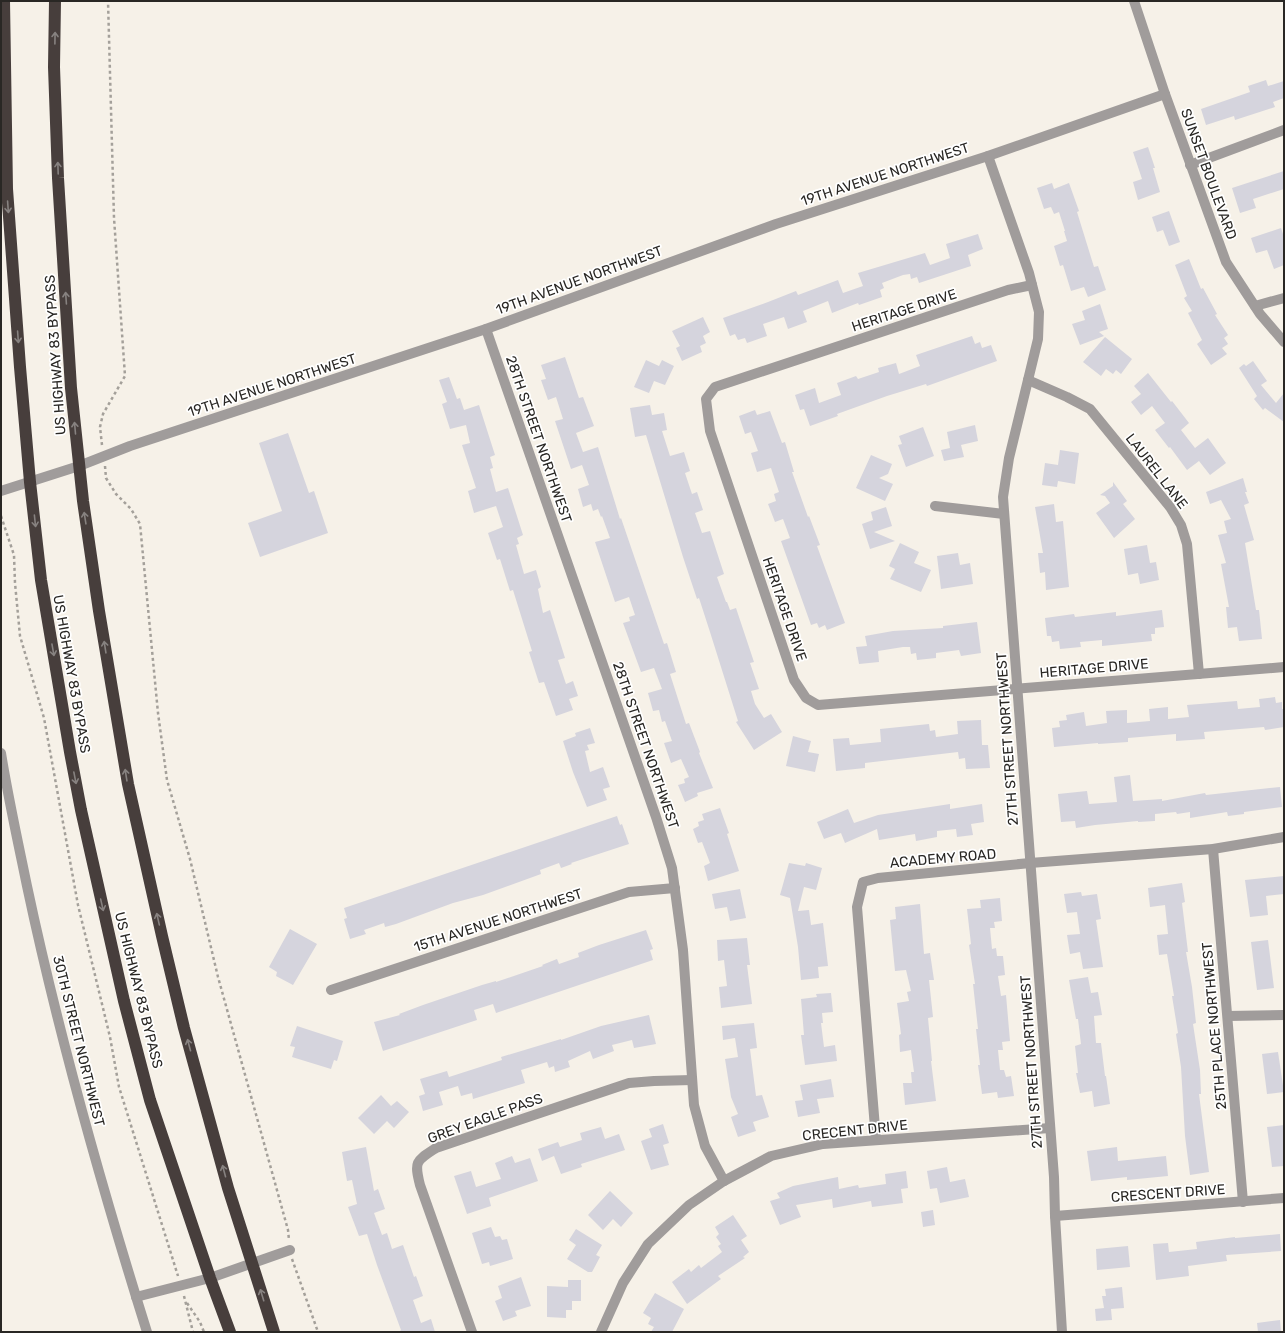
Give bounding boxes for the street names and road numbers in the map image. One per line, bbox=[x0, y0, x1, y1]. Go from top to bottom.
street label: SUNSET BOULEVARD bbox=[1177, 106, 1240, 242]
street label: 19TH AVENUE NORTHWEST bbox=[799, 139, 971, 210]
street label: 19TH AVENUE NORTHWEST bbox=[494, 242, 665, 319]
street label: US HIGHWAY 83 BYPASS bbox=[41, 274, 70, 436]
street label: HERITAGE DRIVE bbox=[849, 285, 959, 335]
street label: 19TH AVENUE NORTHWEST bbox=[186, 350, 358, 421]
street label: 28TH STREET NORTHWEST bbox=[502, 353, 575, 525]
street label: LAUREL LANE bbox=[1122, 430, 1191, 512]
street label: HERITAGE DRIVE bbox=[759, 555, 810, 664]
street label: US HIGHWAY 83 BYPASS bbox=[49, 594, 94, 755]
street label: 27TH STREET NORTHWEST bbox=[993, 652, 1022, 826]
street label: HERITAGE DRIVE bbox=[1039, 655, 1149, 682]
street label: 28TH STREET NORTHWEST bbox=[609, 659, 682, 831]
street label: ACADEMY ROAD bbox=[889, 845, 997, 872]
street label: 15TH AVENUE NORTHWEST bbox=[412, 885, 584, 956]
street label: US HIGHWAY 83 BYPASS bbox=[111, 910, 166, 1070]
street label: 25TH PLACE NORTHWEST bbox=[1199, 941, 1230, 1110]
street label: 30TH STREET NORTHWEST bbox=[49, 954, 108, 1128]
street label: 27TH STREET NORTHWEST bbox=[1017, 975, 1046, 1149]
street label: GREY EAGLE PASS bbox=[425, 1090, 545, 1147]
street label: CRECENT DRIVE bbox=[802, 1117, 909, 1144]
street label: CRESCENT DRIVE bbox=[1110, 1181, 1226, 1206]

